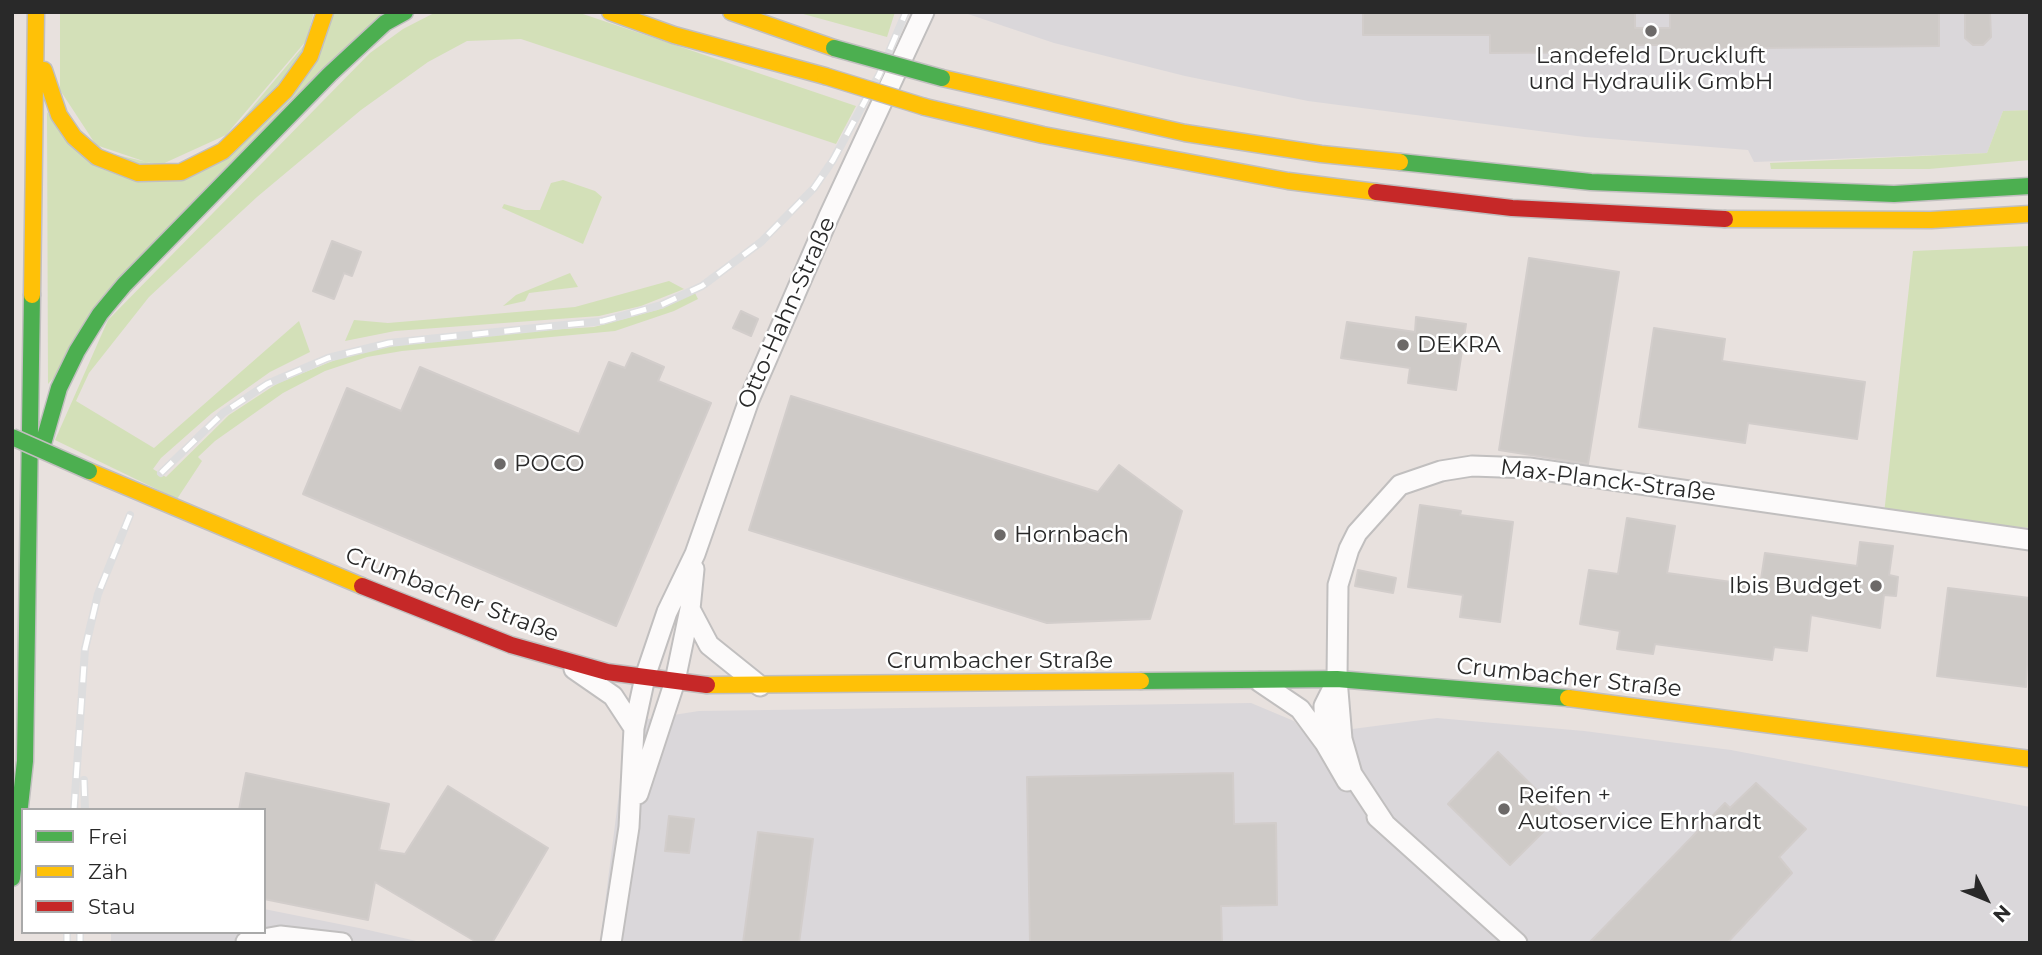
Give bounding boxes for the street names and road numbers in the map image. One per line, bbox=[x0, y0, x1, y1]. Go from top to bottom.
street label: Otto-Hahn-Straße bbox=[732, 213, 842, 413]
street label: Max-Planck-Straße bbox=[1499, 454, 1717, 508]
street label: Crumbacher Straße bbox=[341, 542, 563, 648]
street label: Crumbacher Straße bbox=[887, 647, 1113, 675]
street label: Crumbacher Straße bbox=[1455, 652, 1683, 704]

